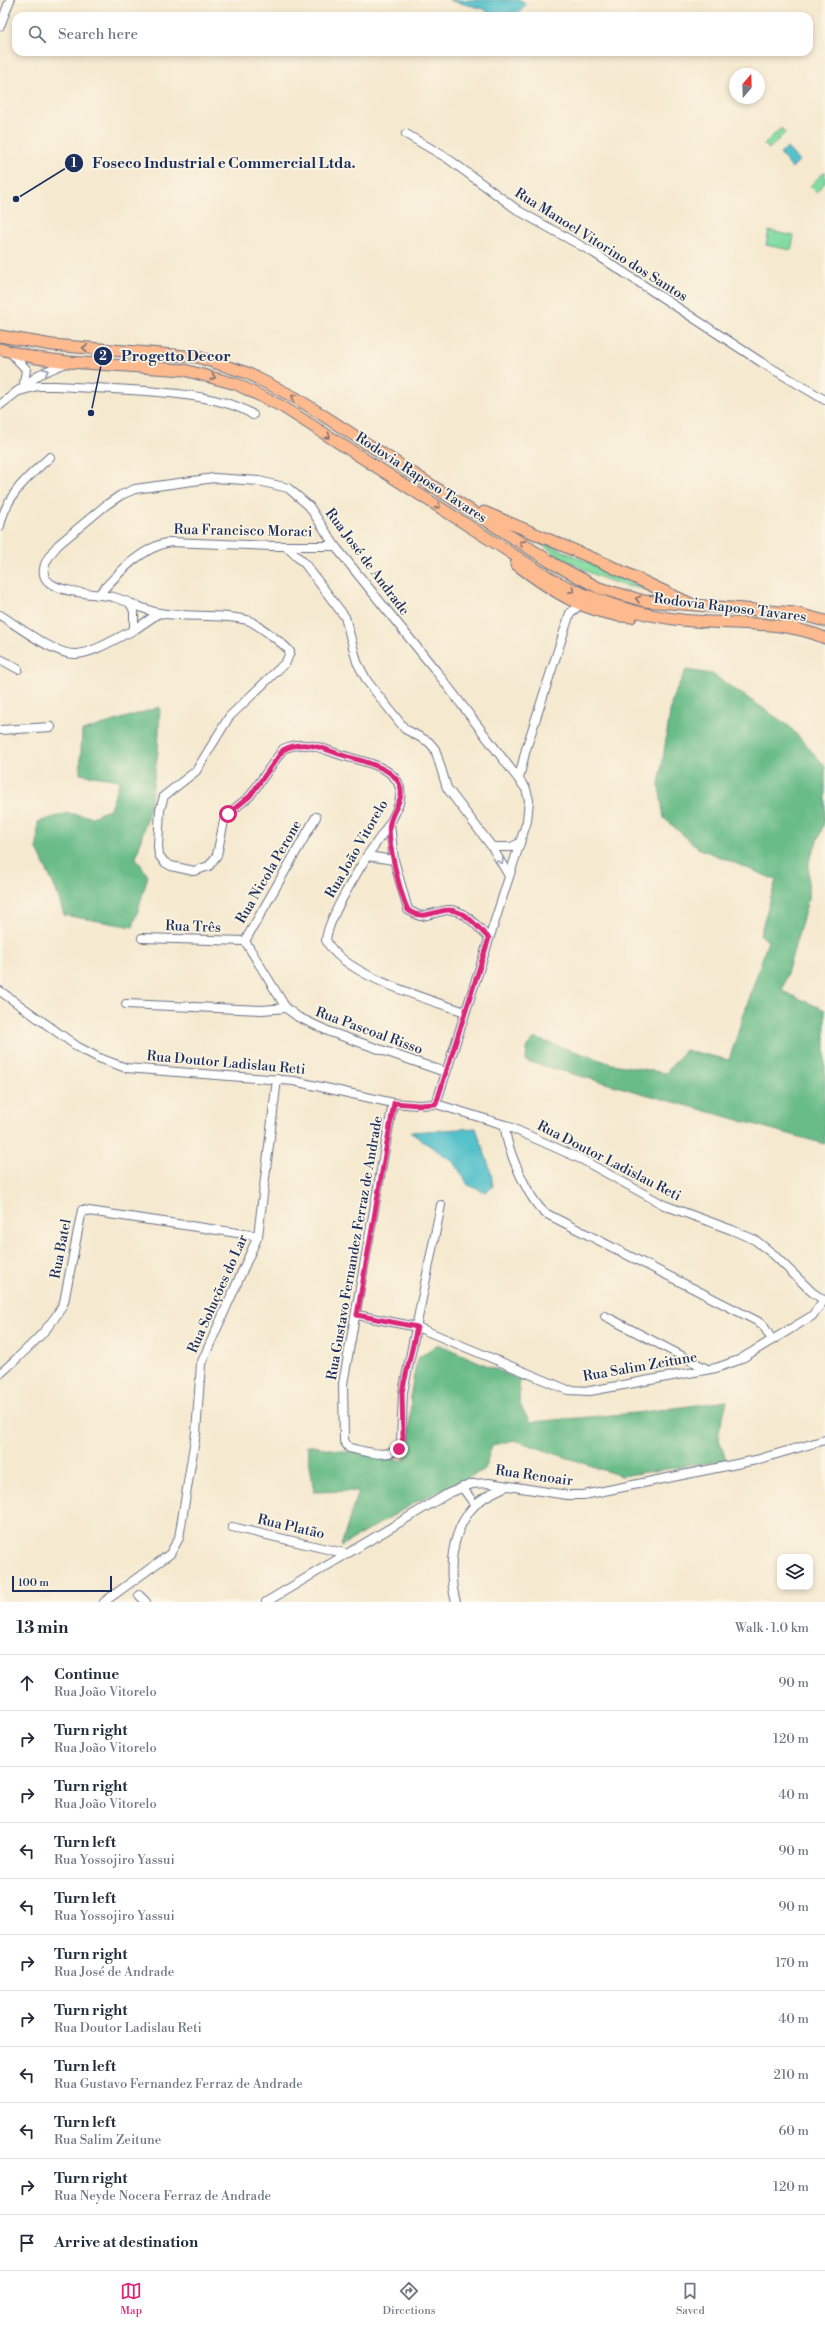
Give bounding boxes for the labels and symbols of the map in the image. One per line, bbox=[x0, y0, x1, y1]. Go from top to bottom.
north arrow bbox=[729, 68, 765, 104]
callout: Foseco Industrial e Commercial Ltda. bbox=[64, 150, 363, 177]
text: Foseco Industrial e Commercial Ltda. bbox=[92, 154, 356, 173]
text: 1 bbox=[71, 156, 77, 171]
street label: Rua Manoel Vitorino dos Santos bbox=[511, 184, 691, 306]
callout: Progetto Decor bbox=[93, 343, 238, 370]
one-way arrow bbox=[82, 344, 88, 353]
text: Progetto Decor bbox=[121, 347, 231, 366]
text: 2 bbox=[99, 349, 107, 364]
one-way arrow bbox=[42, 368, 49, 376]
one-way arrow bbox=[209, 372, 216, 381]
one-way arrow bbox=[291, 395, 298, 402]
street label: Rodovia Raposo Tavares bbox=[352, 429, 490, 527]
one-way arrow bbox=[324, 431, 331, 438]
one-way arrow bbox=[434, 502, 441, 509]
street label: Rua José de Andrade bbox=[321, 505, 413, 619]
street label: Rua Francisco Moraci bbox=[173, 521, 313, 541]
one-way arrow bbox=[519, 541, 526, 548]
one-way arrow bbox=[568, 585, 575, 593]
street label: Rodovia Raposo Tavares bbox=[653, 590, 807, 626]
one-way arrow bbox=[634, 595, 641, 604]
street label: Rua João Vitorelo bbox=[322, 796, 393, 901]
route start bbox=[219, 805, 237, 823]
street label: Rua Nicola Perone bbox=[232, 817, 306, 927]
one-way arrow bbox=[497, 857, 504, 864]
street label: Rua Três bbox=[165, 917, 221, 937]
street label: Rua Pascoal Risso bbox=[313, 1003, 425, 1059]
street label: Rua Doutor Ladislau Reti bbox=[146, 1047, 307, 1079]
street label: Rua Gustavo Fernandez Ferraz de Andrade bbox=[323, 1114, 387, 1382]
street label: Rua Doutor Ladislau Reti bbox=[534, 1117, 684, 1205]
street label: Rua Batel bbox=[46, 1218, 76, 1280]
street label: Rua Soluções do Lar bbox=[184, 1232, 252, 1356]
street label: Rua Salim Zeitune bbox=[581, 1348, 699, 1386]
route end bbox=[390, 1440, 408, 1458]
street label: Rua Renoair bbox=[494, 1462, 574, 1490]
street label: Rua Platão bbox=[256, 1511, 327, 1544]
scale bar bbox=[12, 1574, 112, 1593]

